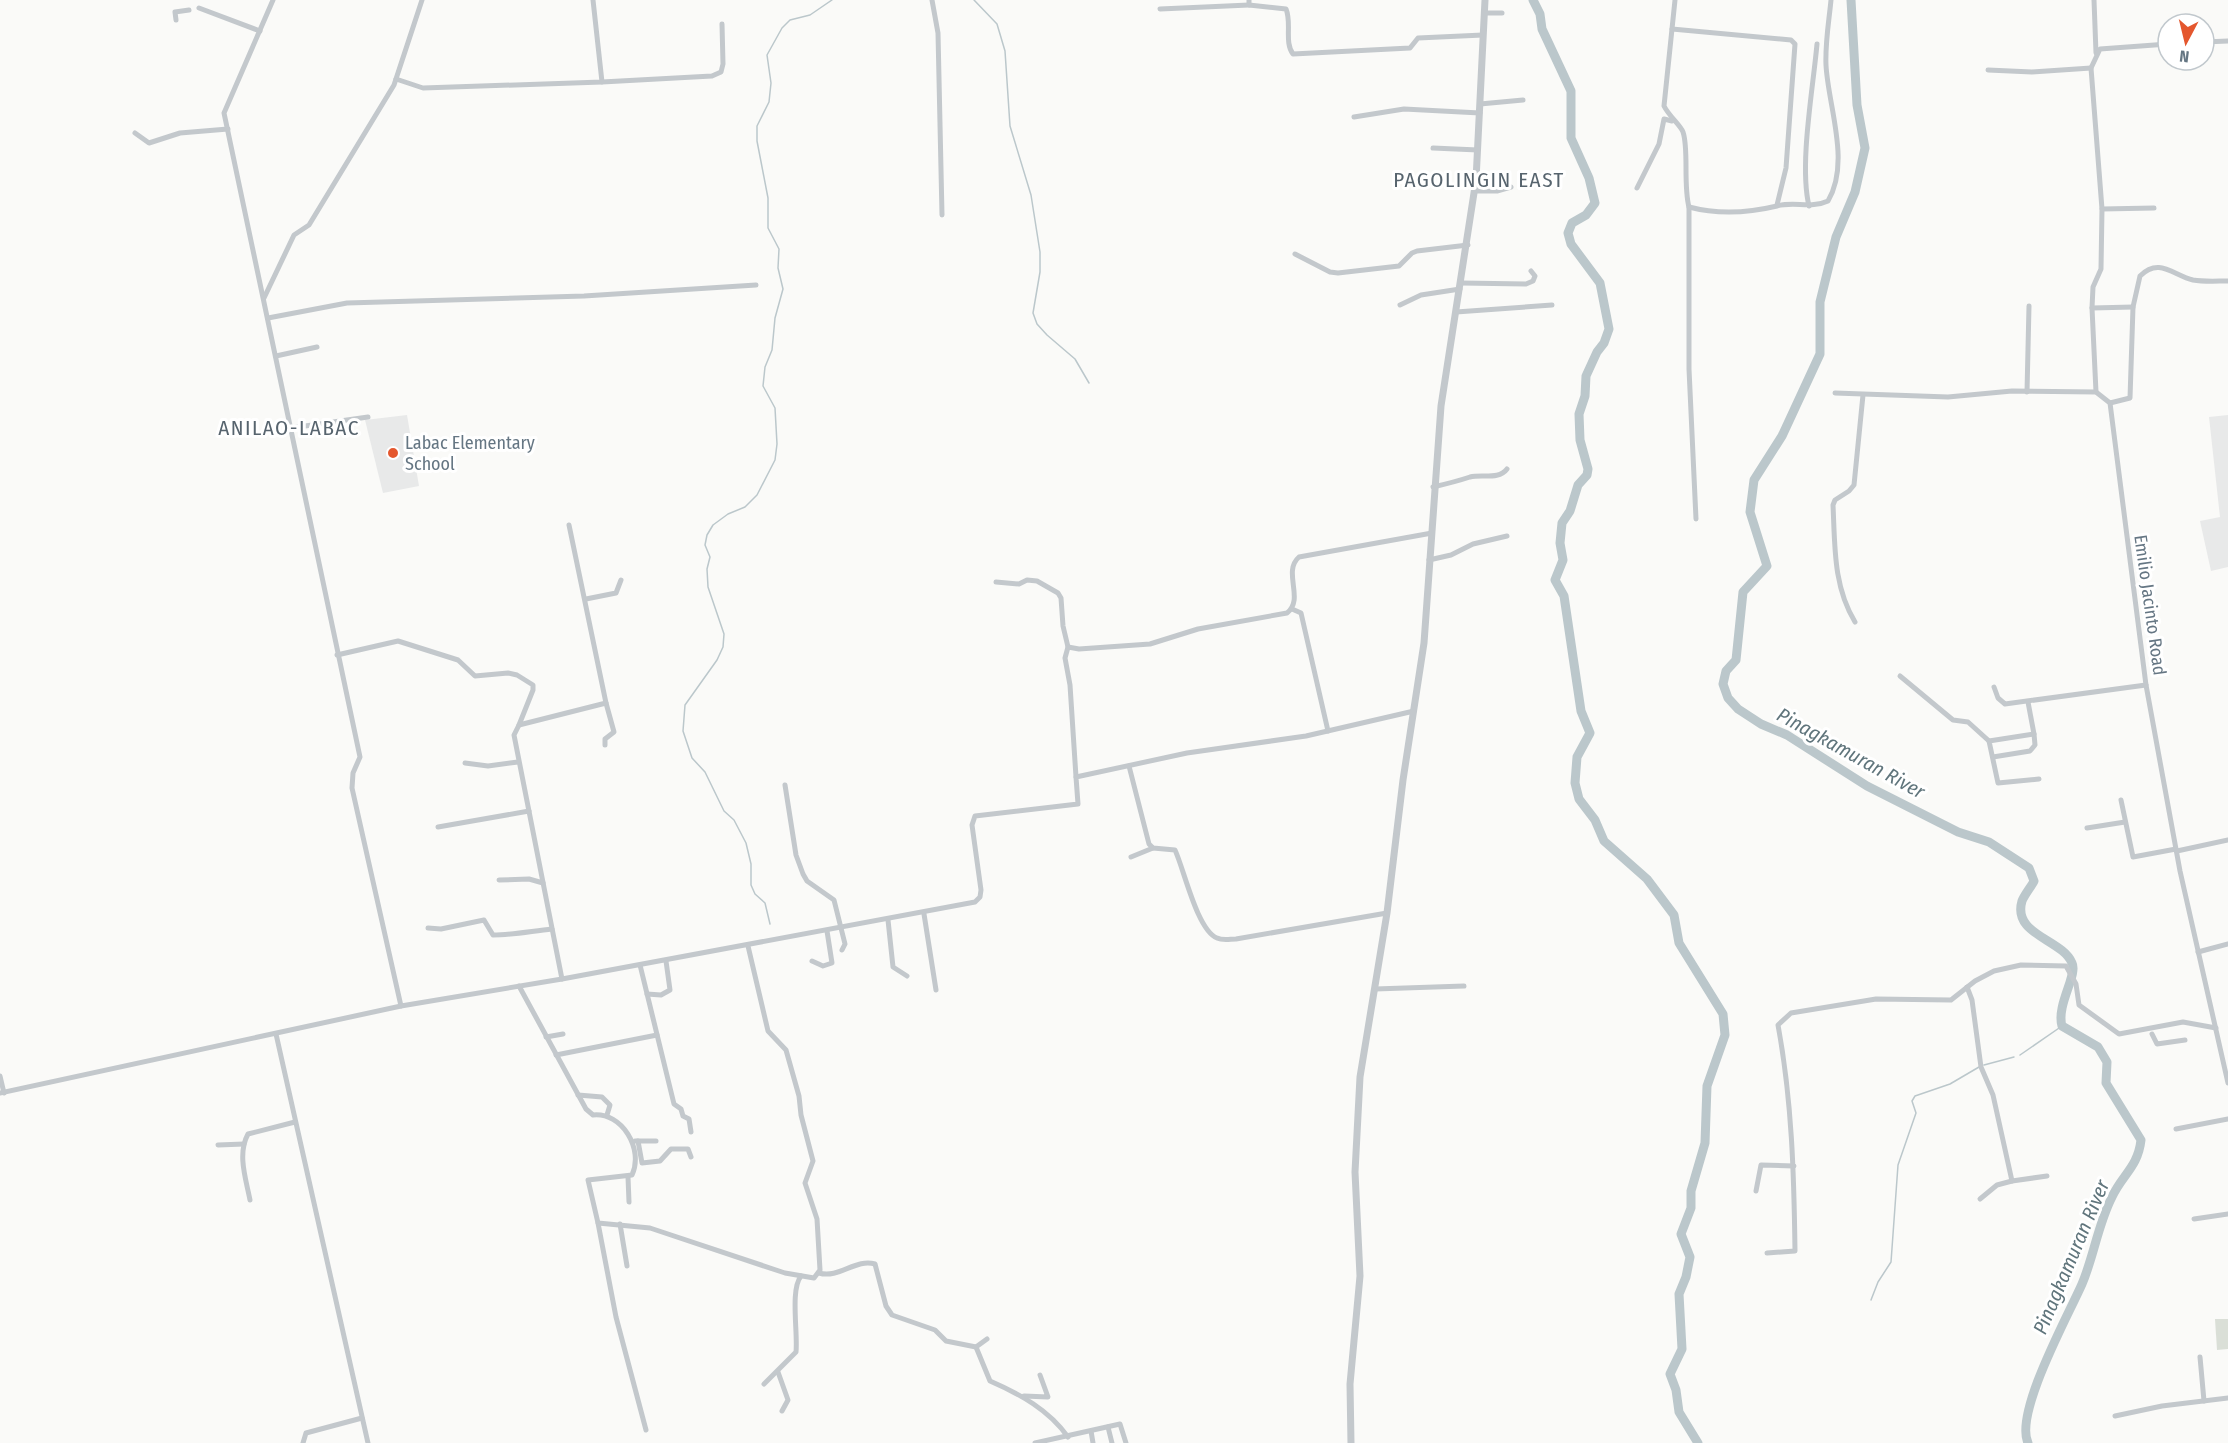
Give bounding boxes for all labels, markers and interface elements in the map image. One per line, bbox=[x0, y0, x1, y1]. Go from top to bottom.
north arrow bbox=[2156, 12, 2216, 72]
text: N bbox=[2178, 46, 2190, 66]
district label: PAGOLINGIN EAST bbox=[1393, 167, 1565, 193]
district label: ANILAO-LABAC bbox=[218, 415, 360, 441]
place label: Labac Elementary School bbox=[405, 432, 535, 475]
marker: Labac Elementary School bbox=[386, 446, 400, 460]
street label: Emilio Jacinto Road bbox=[2129, 533, 2171, 677]
water label: Pinagkamuran River bbox=[1773, 702, 1930, 804]
water label: Pinagkamuran River bbox=[2028, 1175, 2115, 1338]

